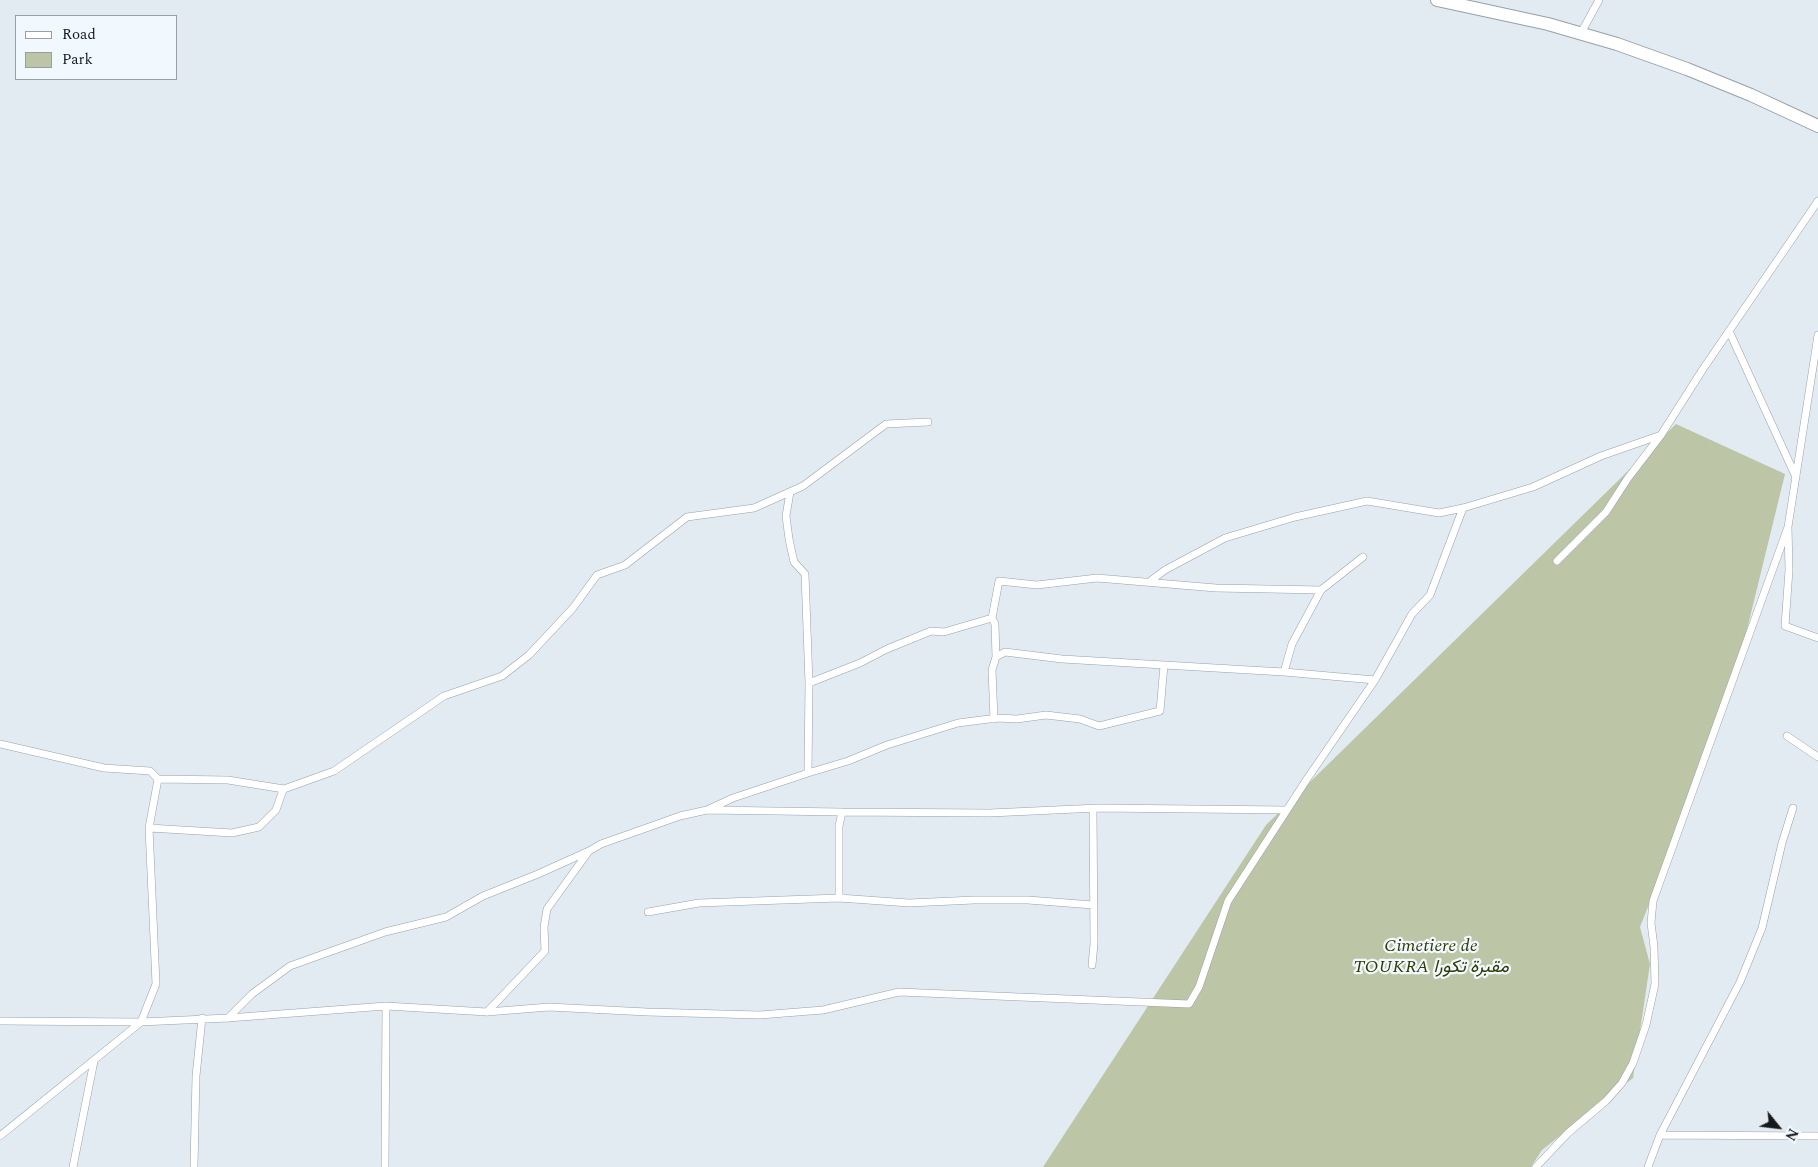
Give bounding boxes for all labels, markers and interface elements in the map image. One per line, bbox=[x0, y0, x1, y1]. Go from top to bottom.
legend bbox=[15, 15, 178, 80]
text: Road bbox=[62, 23, 96, 46]
text: Park bbox=[62, 48, 93, 71]
park label: Cimetiere de TOUKRA مقبرة تكورا bbox=[1353, 936, 1509, 979]
north arrow bbox=[1753, 1102, 1803, 1152]
text: N bbox=[1780, 1124, 1804, 1145]

